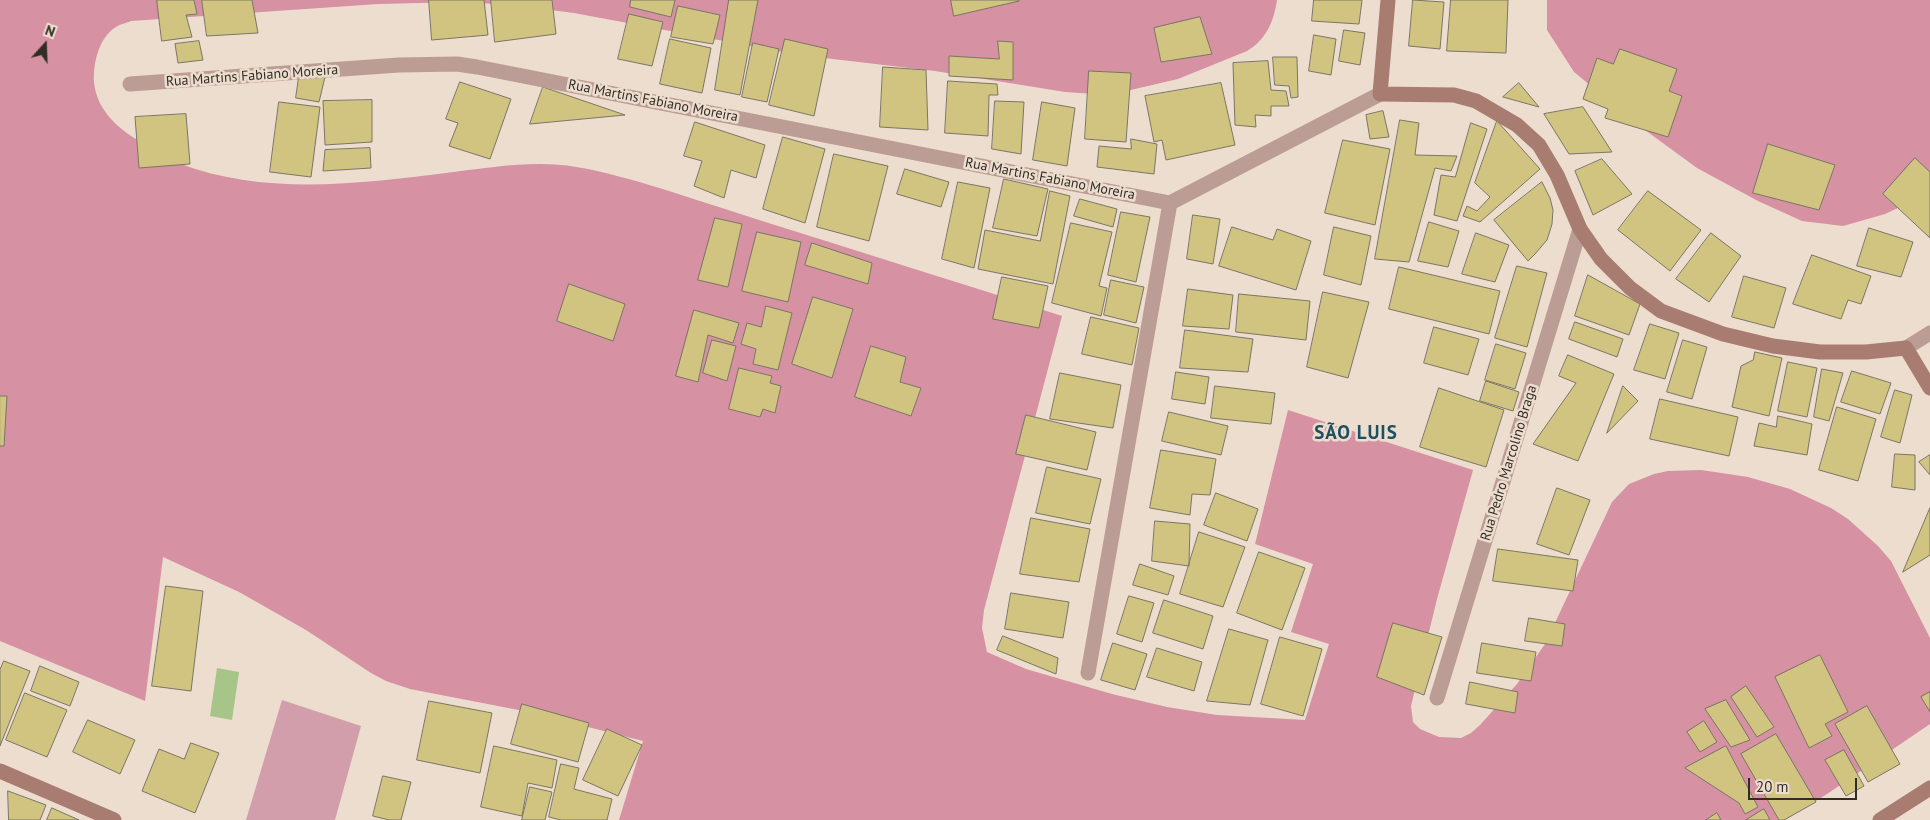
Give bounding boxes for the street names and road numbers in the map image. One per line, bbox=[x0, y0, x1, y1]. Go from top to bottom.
street label: Rua Martins Fabiano Moreira bbox=[165, 62, 339, 90]
street label: Rua Martins Fabiano Moreira bbox=[567, 76, 739, 126]
street label: Rua Martins Fabiano Moreira bbox=[964, 154, 1136, 204]
street label: Rua Pedro Marcolino Braga bbox=[1477, 383, 1541, 543]

